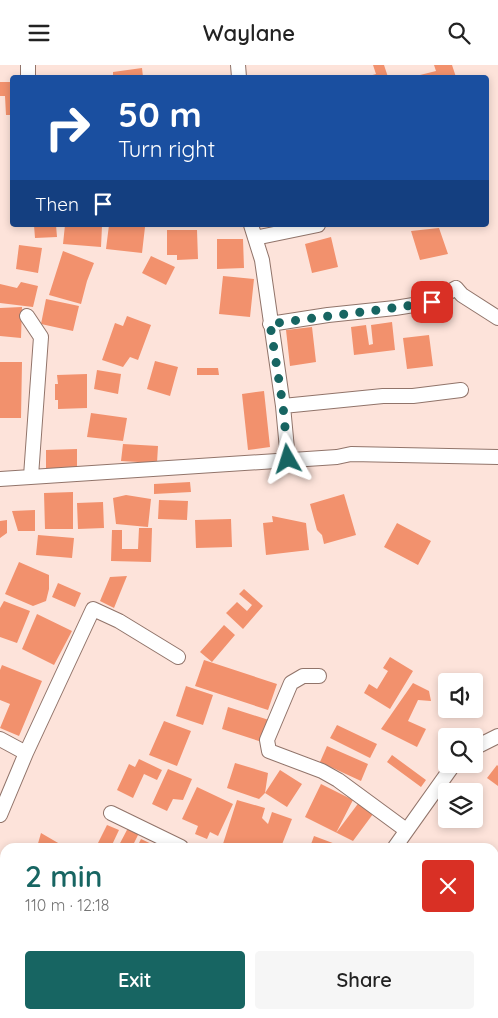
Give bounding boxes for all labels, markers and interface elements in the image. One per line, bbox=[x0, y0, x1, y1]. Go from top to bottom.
icon: menu bbox=[25, 19, 53, 47]
text: Waylane bbox=[203, 19, 295, 47]
icon: search bbox=[445, 19, 473, 47]
text: 50 m bbox=[118, 92, 202, 136]
icon: right bbox=[35, 95, 100, 160]
text: Turn right bbox=[118, 135, 215, 163]
icon: arrive bbox=[89, 190, 117, 218]
text: Then bbox=[35, 192, 79, 216]
pin bbox=[411, 281, 453, 323]
icon: arrive bbox=[418, 288, 446, 316]
position arrow bbox=[261, 432, 313, 484]
map controls bbox=[438, 673, 483, 828]
button: sound bbox=[438, 673, 483, 718]
button: search bbox=[438, 728, 483, 773]
button: layers bbox=[438, 783, 483, 828]
text: 2 min bbox=[25, 857, 102, 895]
button: close bbox=[422, 860, 474, 912]
text: 110 m · 12:18 bbox=[25, 895, 110, 915]
button: Exit bbox=[25, 951, 245, 1009]
button: Share bbox=[255, 951, 474, 1009]

